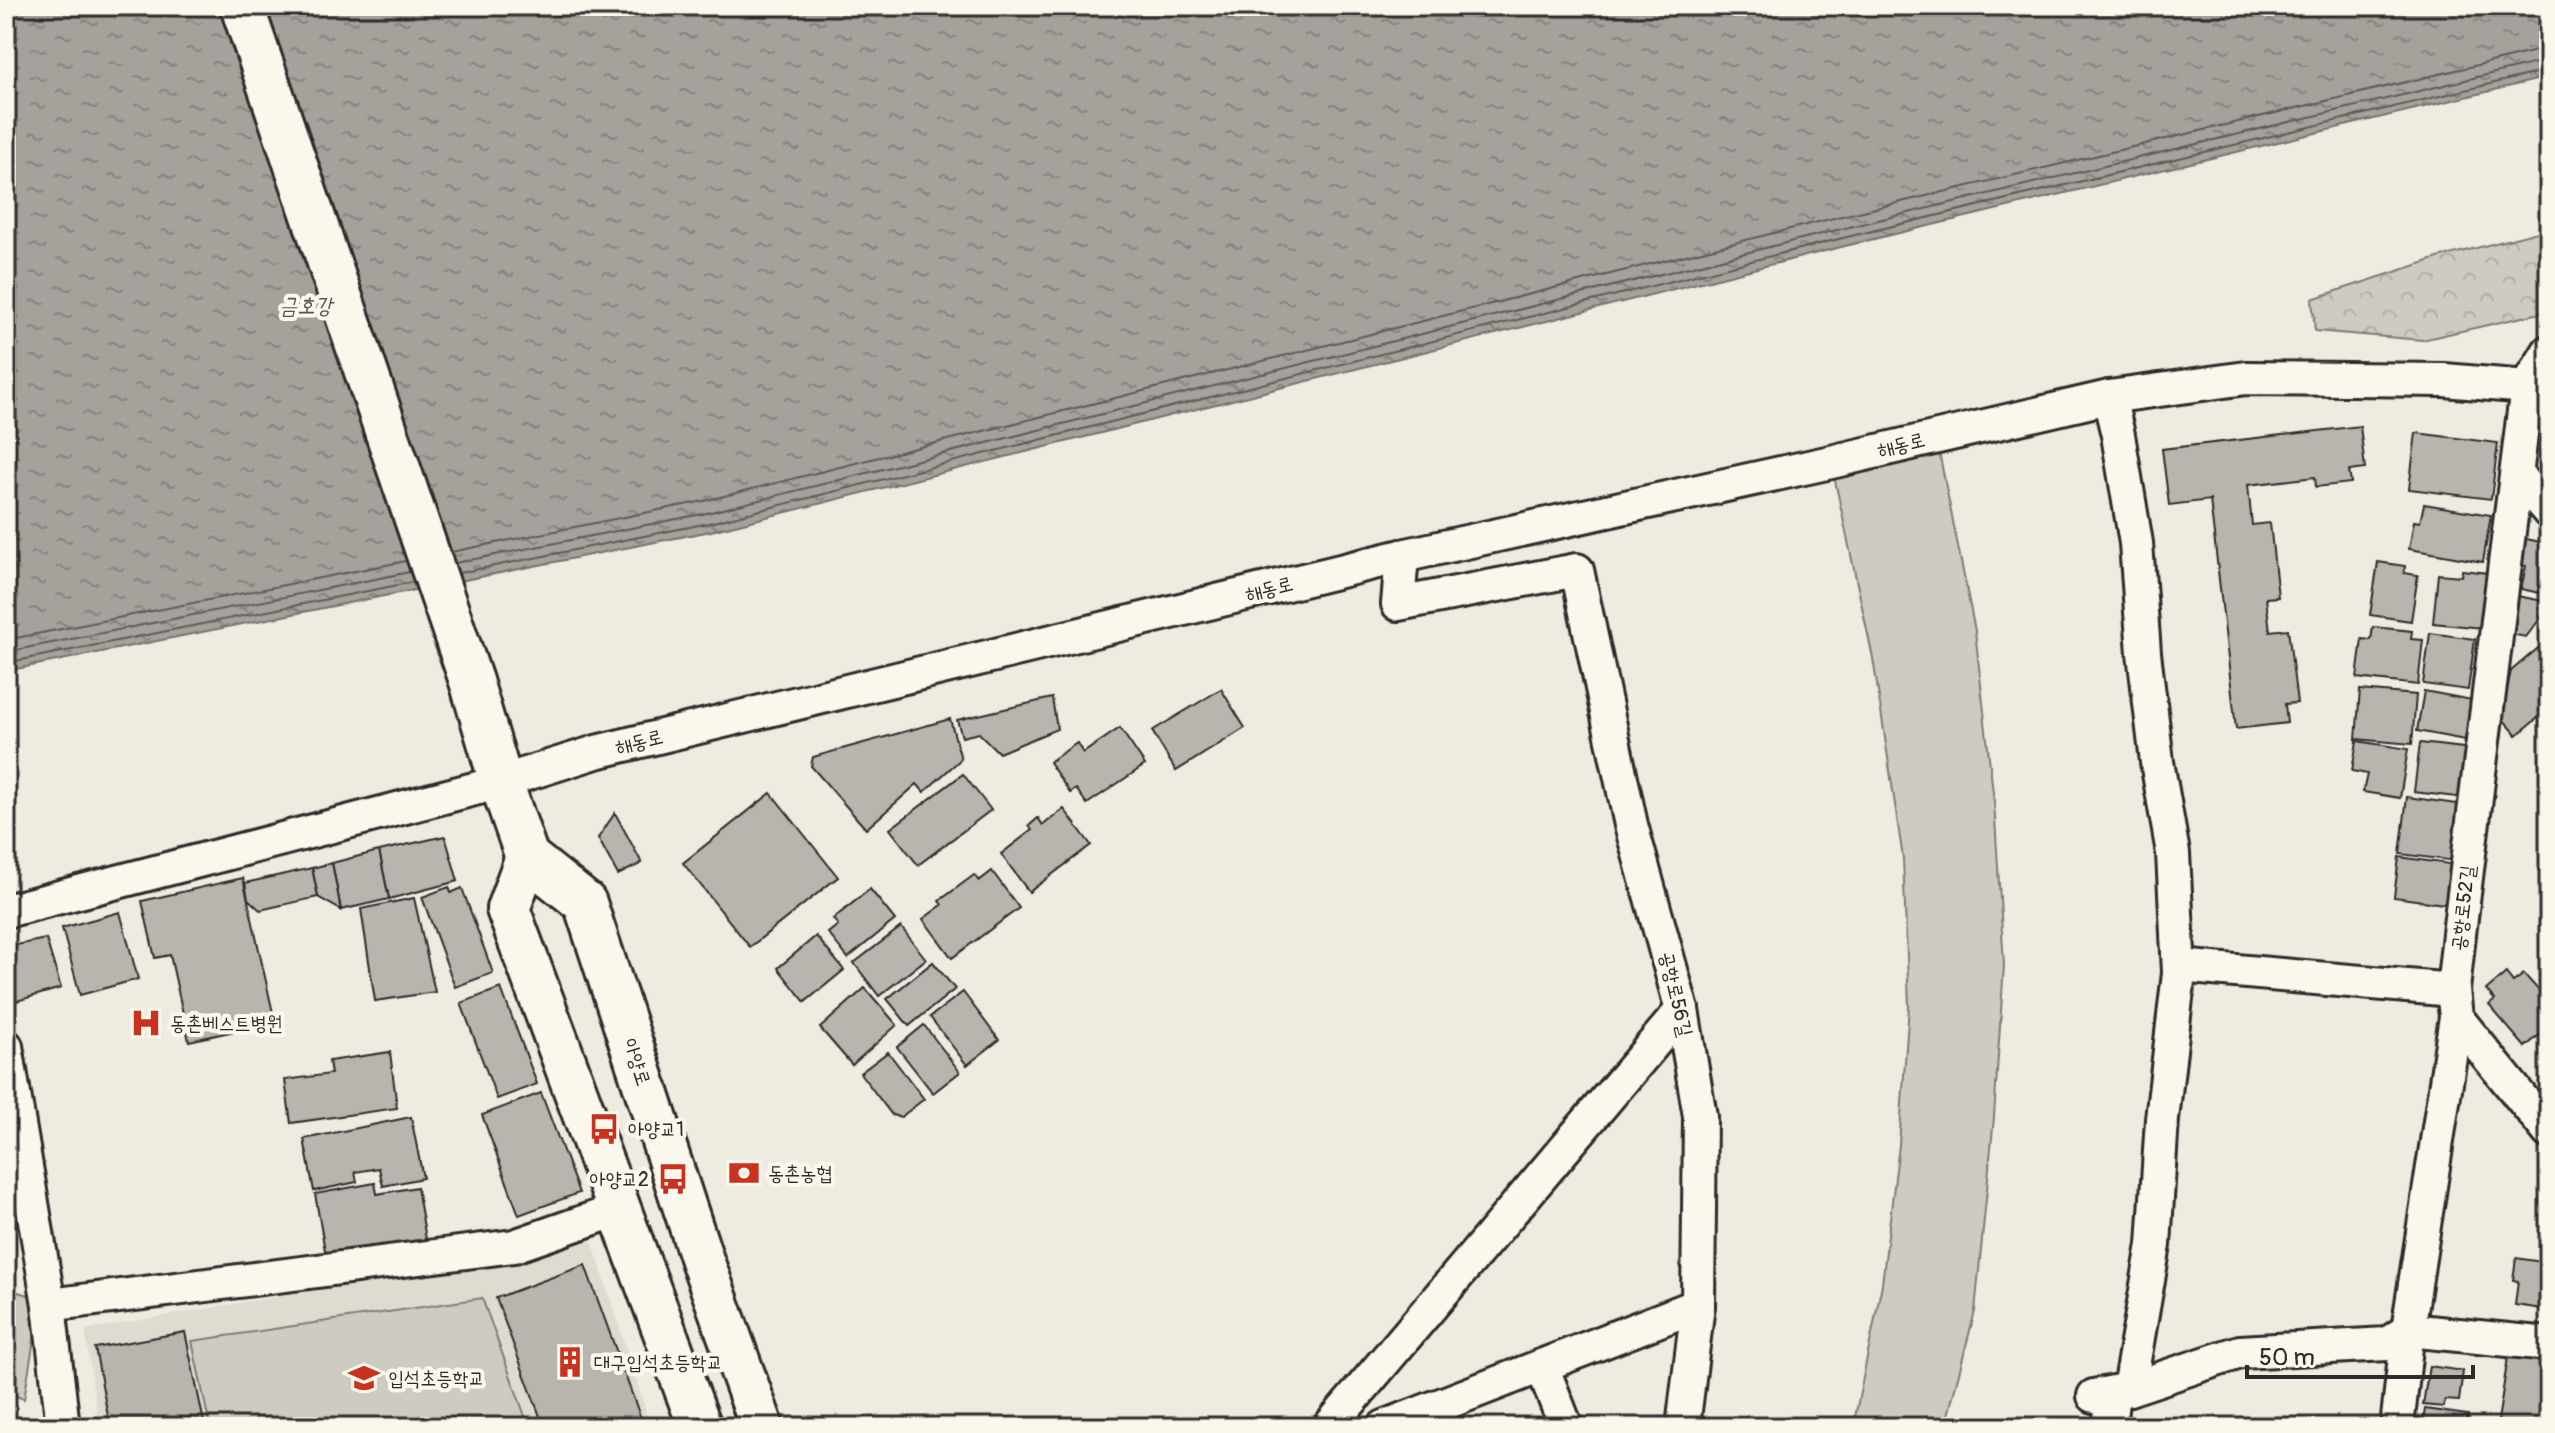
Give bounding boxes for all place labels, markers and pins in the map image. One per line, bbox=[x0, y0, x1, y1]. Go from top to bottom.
hospital icon: 동촌베스트병원 bbox=[129, 1006, 163, 1040]
place label: 동촌베스트병원 bbox=[170, 1011, 283, 1036]
bus stop icon: 아양교1 bbox=[587, 1112, 621, 1146]
place label: 아양교1 bbox=[628, 1117, 684, 1142]
bank icon: 동촌농협 bbox=[727, 1156, 761, 1190]
place label: 동촌농협 bbox=[768, 1161, 832, 1186]
bus stop icon: 아양교2 bbox=[656, 1162, 690, 1196]
place label: 아양교2 bbox=[590, 1167, 649, 1192]
building icon: 대구입석초등학교 bbox=[553, 1345, 587, 1379]
place label: 대구입석초등학교 bbox=[594, 1350, 723, 1375]
school or university icon: 입석초등학교 bbox=[347, 1361, 381, 1395]
place label: 입석초등학교 bbox=[388, 1366, 485, 1391]

